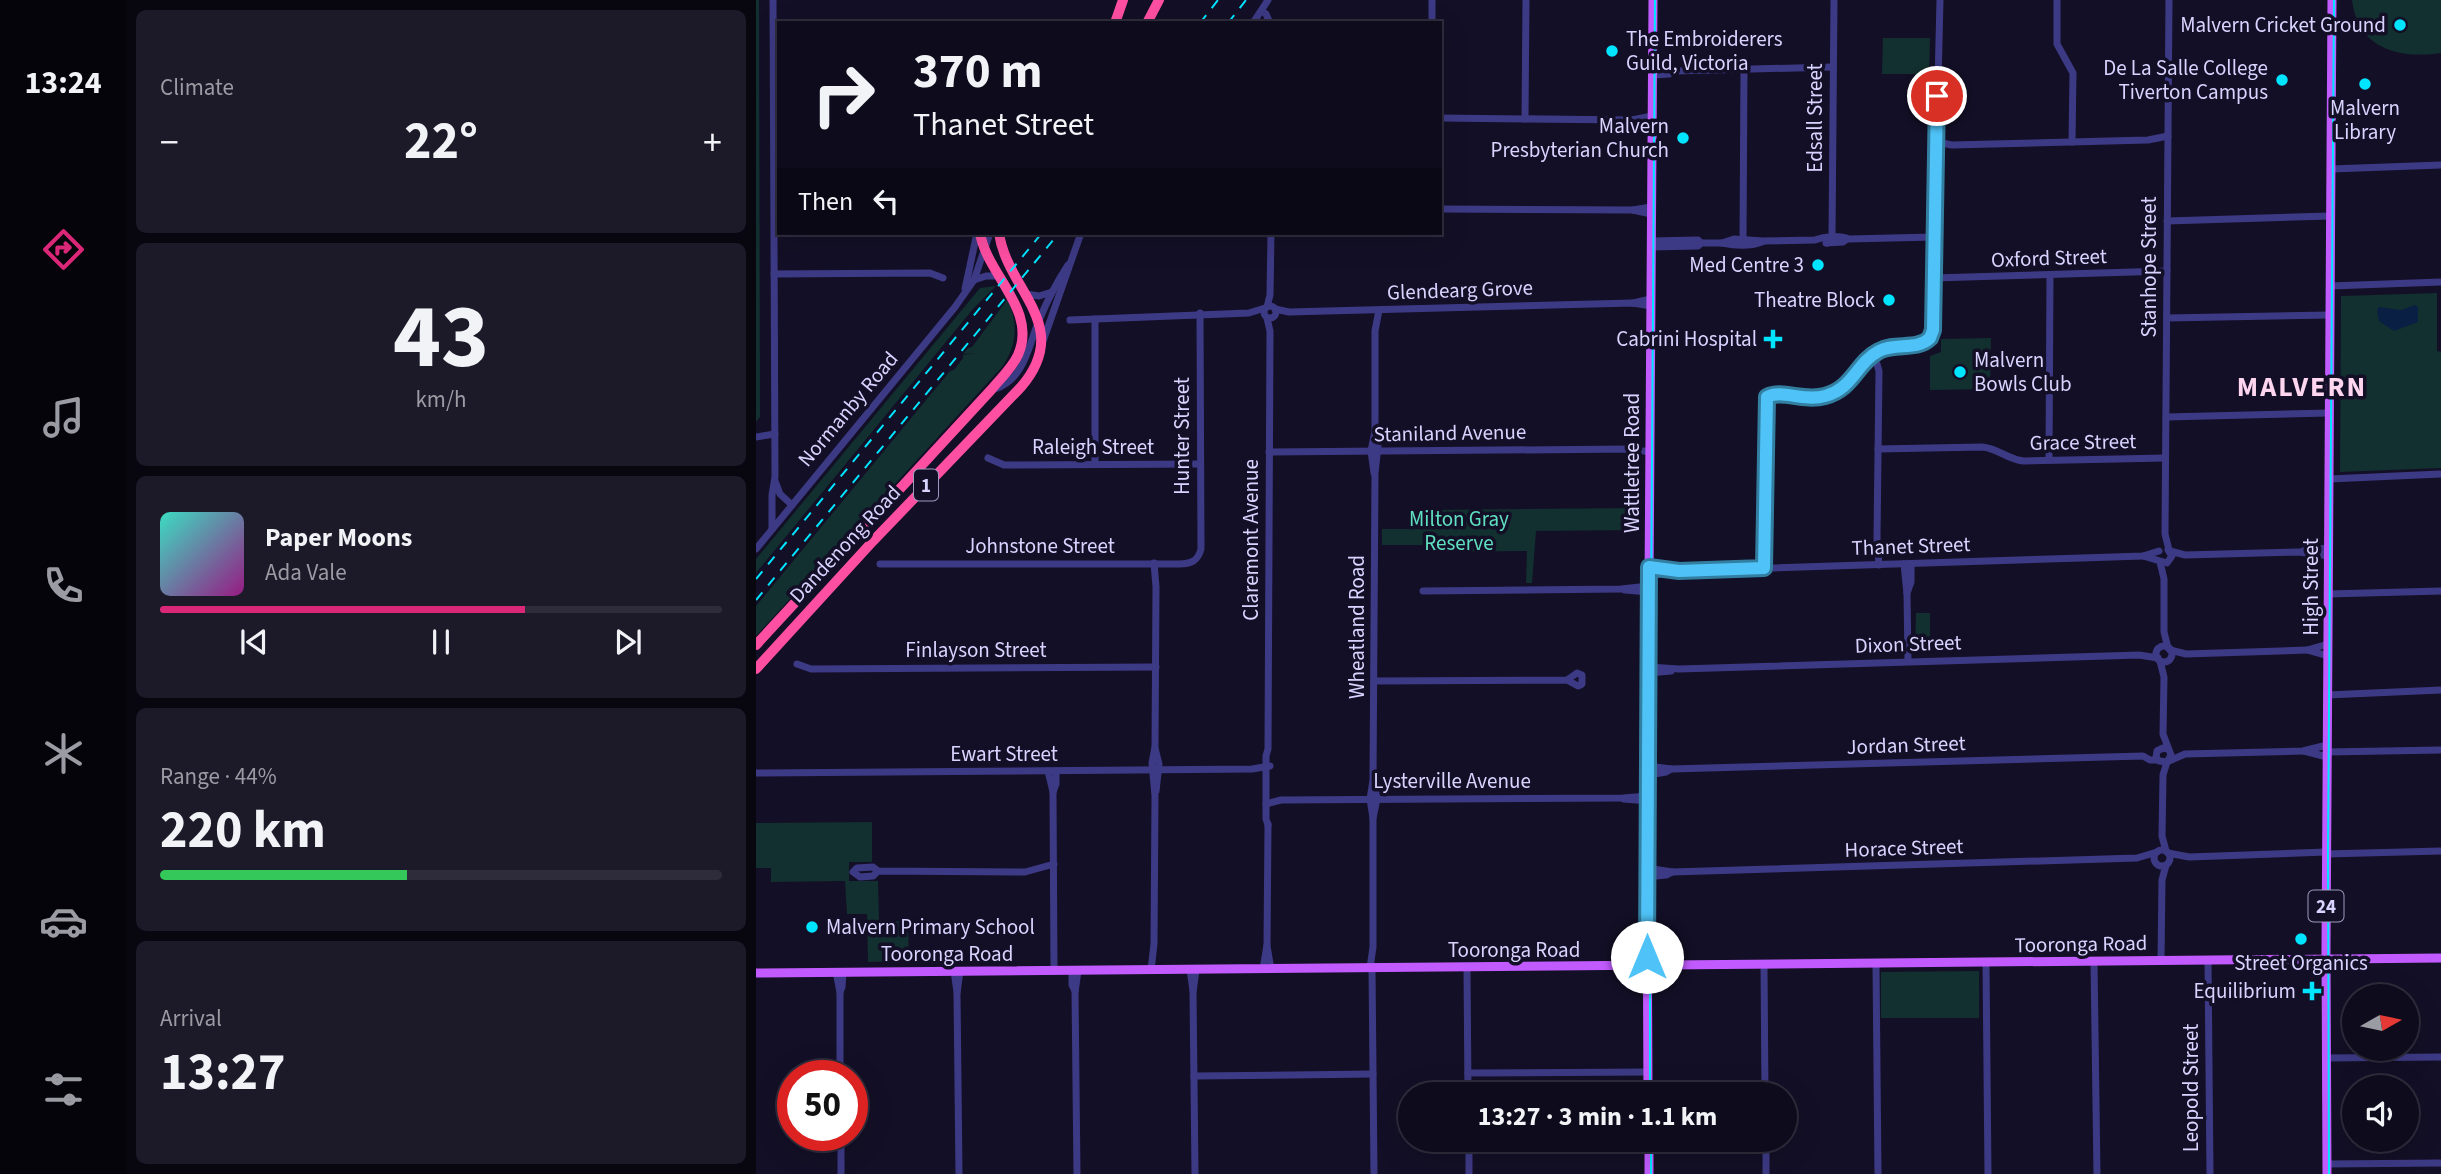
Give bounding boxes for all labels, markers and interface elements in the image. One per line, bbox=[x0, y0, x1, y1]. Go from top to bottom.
place label: Malvern Cricket Ground bbox=[2180, 10, 2386, 40]
marker: Malvern Cricket Ground bbox=[2392, 17, 2408, 33]
place label: The Embroiderers Guild, Victoria bbox=[1626, 24, 1783, 78]
text: 370 m bbox=[913, 37, 1042, 107]
marker: The Embroiderers Guild, Victoria bbox=[1604, 43, 1620, 59]
icon: right bbox=[798, 49, 889, 140]
place label: De La Salle College Tiverton Campus bbox=[2103, 53, 2268, 107]
text: 13:24 bbox=[24, 60, 102, 106]
street label: Edsall Street bbox=[1800, 63, 1830, 173]
pin bbox=[1907, 66, 1967, 126]
text: Climate bbox=[160, 71, 234, 104]
marker: De La Salle College Tiverton Campus bbox=[2274, 72, 2290, 88]
marker: Malvern Library bbox=[2357, 76, 2373, 92]
icon: arrive bbox=[1918, 77, 1956, 115]
place label: Malvern Library bbox=[2330, 93, 2400, 147]
text: Thanet Street bbox=[913, 102, 1094, 148]
text: 22° bbox=[404, 105, 478, 179]
place label: Malvern Presbyterian Church bbox=[1491, 111, 1669, 165]
text: − bbox=[160, 116, 179, 170]
text: + bbox=[703, 116, 722, 170]
marker: Malvern Presbyterian Church bbox=[1675, 130, 1691, 146]
icon: left bbox=[867, 182, 905, 220]
text: Then bbox=[798, 183, 853, 220]
street label: Stanhope Street bbox=[2134, 196, 2164, 338]
icon: directions bbox=[39, 225, 88, 274]
street label: Oxford Street bbox=[1991, 241, 2107, 275]
place label: Med Centre 3 bbox=[1689, 250, 1804, 280]
marker: Med Centre 3 bbox=[1810, 257, 1826, 273]
street label: Glendearg Grove bbox=[1387, 272, 1533, 308]
text: 43 bbox=[393, 273, 489, 402]
place label: Theatre Block bbox=[1754, 285, 1876, 315]
marker: Theatre Block bbox=[1881, 292, 1897, 308]
place label: Cabrini Hospital bbox=[1616, 324, 1757, 354]
marker: Cabrini Hospital bbox=[1763, 329, 1783, 349]
street label: Normanby Road bbox=[791, 345, 905, 473]
place label: Malvern Bowls Club bbox=[1974, 345, 2072, 399]
marker: Malvern Bowls Club bbox=[1952, 364, 1968, 380]
district label: MALVERN bbox=[2237, 367, 2367, 407]
street label: Hunter Street bbox=[1167, 377, 1197, 495]
text: km/h bbox=[415, 383, 467, 416]
icon: music bbox=[39, 393, 88, 442]
street label: Wattletree Road bbox=[1617, 393, 1647, 533]
street label: Staniland Avenue bbox=[1373, 417, 1527, 449]
street label: Grace Street bbox=[2029, 426, 2137, 458]
street label: Raleigh Street bbox=[1032, 432, 1154, 462]
street label: Claremont Avenue bbox=[1236, 459, 1266, 621]
road number: 1 bbox=[914, 470, 938, 500]
street label: Dandenong Road bbox=[782, 478, 908, 610]
park label: Milton Gray Reserve bbox=[1409, 504, 1509, 558]
text: Paper Moons bbox=[265, 519, 412, 556]
street label: Thanet Street bbox=[1851, 529, 1971, 563]
street label: Johnstone Street bbox=[965, 531, 1115, 561]
street label: High Street bbox=[2296, 538, 2326, 636]
street label: Wheatland Road bbox=[1342, 555, 1372, 699]
text: Ada Vale bbox=[265, 556, 347, 589]
icon: phone bbox=[39, 561, 88, 610]
icon: previous bbox=[235, 623, 273, 661]
icon: pause bbox=[422, 623, 460, 661]
icon: next bbox=[609, 623, 647, 661]
street label: Dixon Street bbox=[1854, 627, 1962, 661]
street label: Finlayson Street bbox=[905, 635, 1047, 665]
street label: Jordan Street bbox=[1846, 728, 1966, 762]
icon: climate bbox=[39, 729, 88, 778]
street label: Ewart Street bbox=[950, 739, 1058, 769]
text: Range · 44% bbox=[160, 760, 277, 793]
street label: Lysterville Avenue bbox=[1373, 766, 1531, 796]
text: 220 km bbox=[160, 794, 326, 868]
street label: Horace Street bbox=[1844, 831, 1964, 865]
road number: 24 bbox=[2308, 890, 2344, 922]
icon: car bbox=[39, 897, 88, 946]
place label: Malvern Primary School bbox=[826, 912, 1035, 942]
marker: Malvern Primary School bbox=[804, 919, 820, 935]
position arrow bbox=[1610, 920, 1684, 994]
street label: Tooronga Road bbox=[2014, 928, 2148, 960]
marker: Street Organics bbox=[2293, 931, 2309, 947]
street label: Tooronga Road bbox=[1448, 935, 1580, 965]
street label: Tooronga Road bbox=[881, 939, 1013, 969]
place label: Street Organics bbox=[2234, 948, 2368, 978]
place label: Equilibrium bbox=[2193, 976, 2296, 1006]
marker: Equilibrium bbox=[2302, 981, 2322, 1001]
north arrow bbox=[2342, 984, 2418, 1060]
map controls bbox=[2342, 984, 2419, 1152]
text: Arrival bbox=[160, 1002, 222, 1035]
street label: Leopold Street bbox=[2176, 1024, 2206, 1152]
text: 13:27 bbox=[160, 1036, 285, 1110]
speed limit sign: 50 bbox=[777, 1060, 868, 1151]
icon: filters bbox=[39, 1065, 88, 1114]
button: sound bbox=[2342, 1075, 2419, 1152]
text: 13:27 · 3 min · 1.1 km bbox=[1478, 1098, 1717, 1135]

